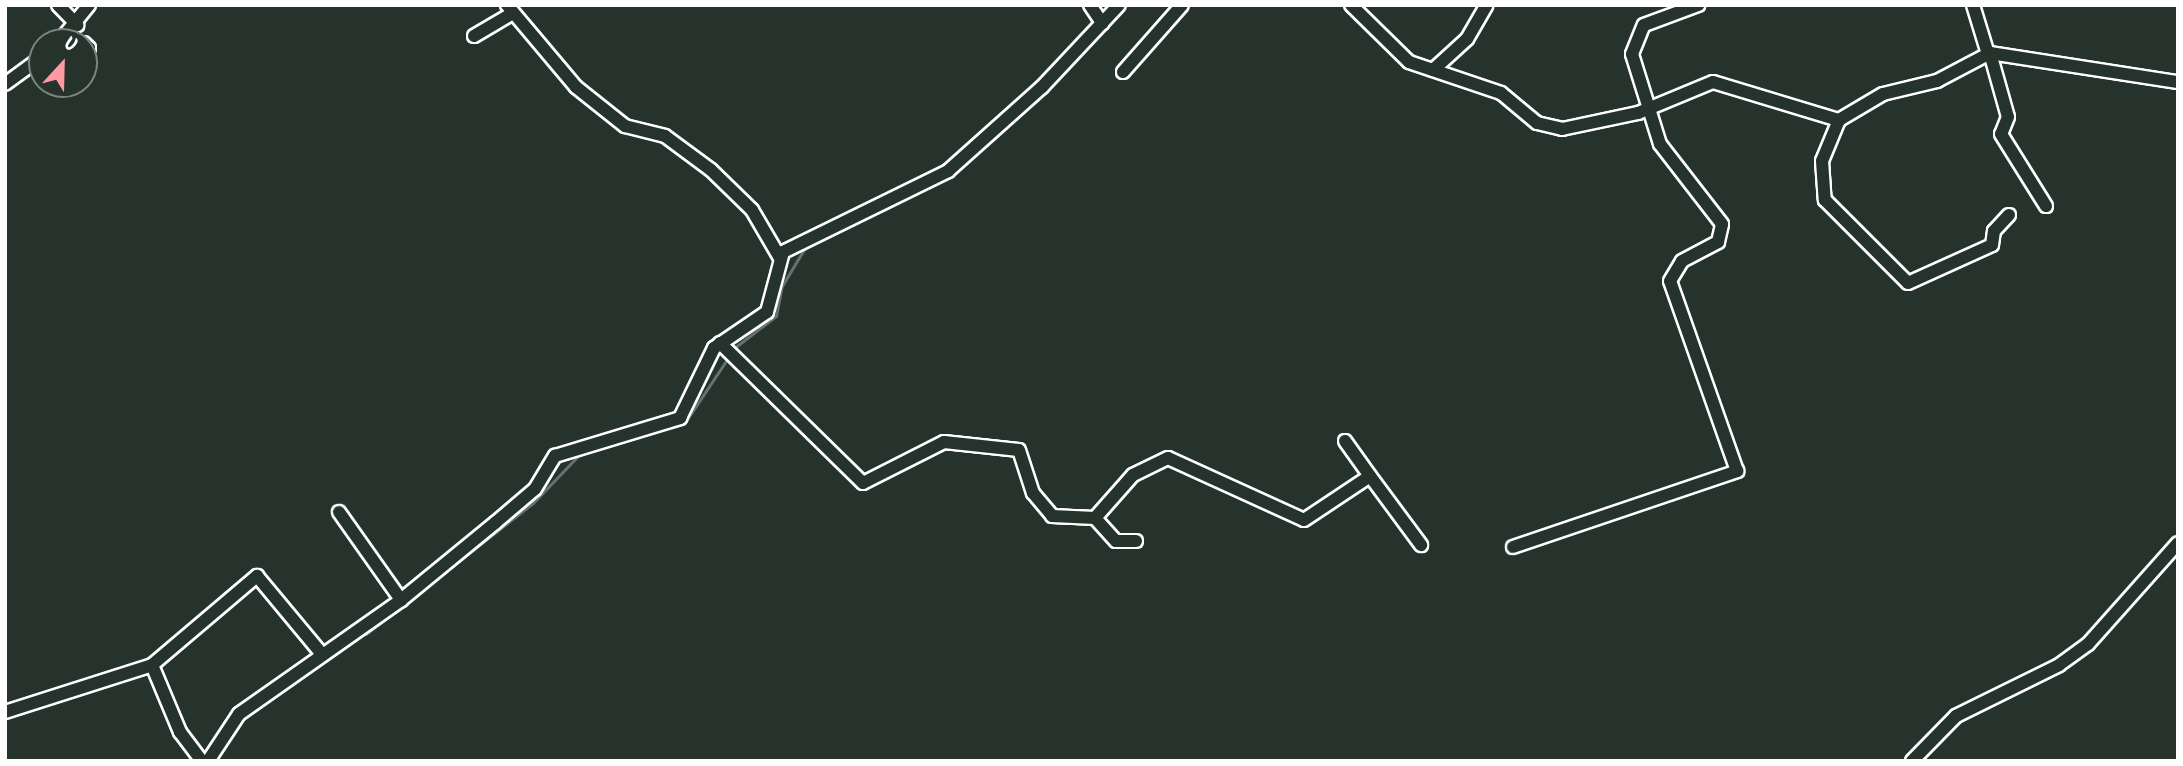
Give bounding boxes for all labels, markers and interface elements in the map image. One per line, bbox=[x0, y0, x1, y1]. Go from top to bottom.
north arrow bbox=[28, 28, 98, 98]
text: U bbox=[59, 29, 81, 61]

